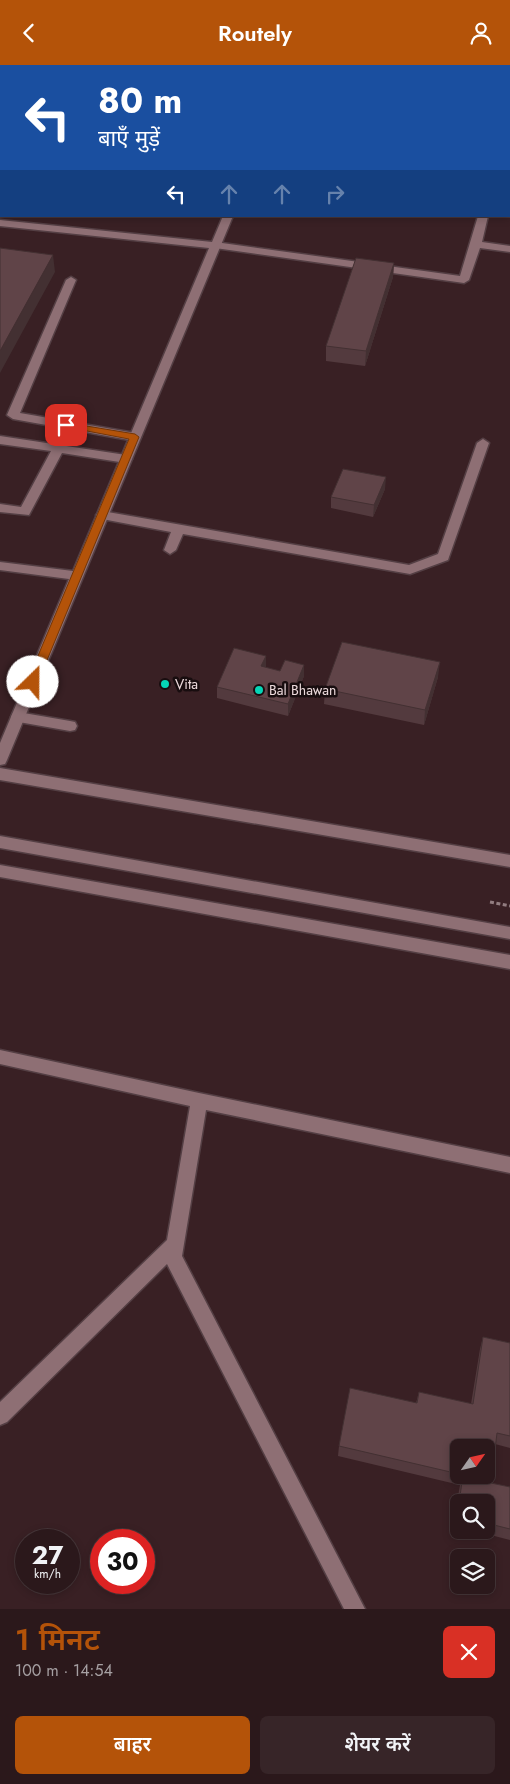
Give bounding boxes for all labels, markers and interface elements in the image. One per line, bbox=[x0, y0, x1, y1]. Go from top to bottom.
text: Routely bbox=[218, 17, 292, 49]
icon: back bbox=[15, 19, 43, 47]
icon: person bbox=[467, 19, 495, 47]
text: 80 m bbox=[98, 76, 182, 126]
icon: left bbox=[15, 85, 80, 150]
text: बाएँ मुड़ें bbox=[98, 122, 160, 154]
icon: left bbox=[162, 180, 190, 208]
icon: ahead bbox=[215, 180, 243, 208]
icon: ahead bbox=[268, 180, 296, 208]
icon: right bbox=[321, 180, 349, 208]
pin bbox=[45, 404, 87, 446]
icon: arrive bbox=[52, 411, 80, 439]
position arrow bbox=[6, 655, 58, 707]
place label: Vita bbox=[175, 674, 198, 694]
marker: Vita bbox=[159, 678, 171, 690]
place label: Bal Bhawan bbox=[269, 680, 336, 700]
marker: Bal Bhawan bbox=[253, 684, 265, 696]
north arrow bbox=[450, 1439, 495, 1484]
map controls bbox=[450, 1439, 495, 1594]
button: search bbox=[450, 1494, 495, 1539]
speed limit sign: 30 bbox=[90, 1529, 155, 1594]
text: 27 bbox=[32, 1537, 63, 1573]
button: layers bbox=[450, 1549, 495, 1594]
text: km/h bbox=[34, 1565, 61, 1583]
text: 1 मिनट bbox=[15, 1618, 100, 1661]
button: close bbox=[443, 1626, 495, 1678]
text: 100 m · 14:54 bbox=[15, 1659, 113, 1682]
button: बाहर bbox=[15, 1716, 250, 1774]
button: शेयर करें bbox=[260, 1716, 495, 1774]

